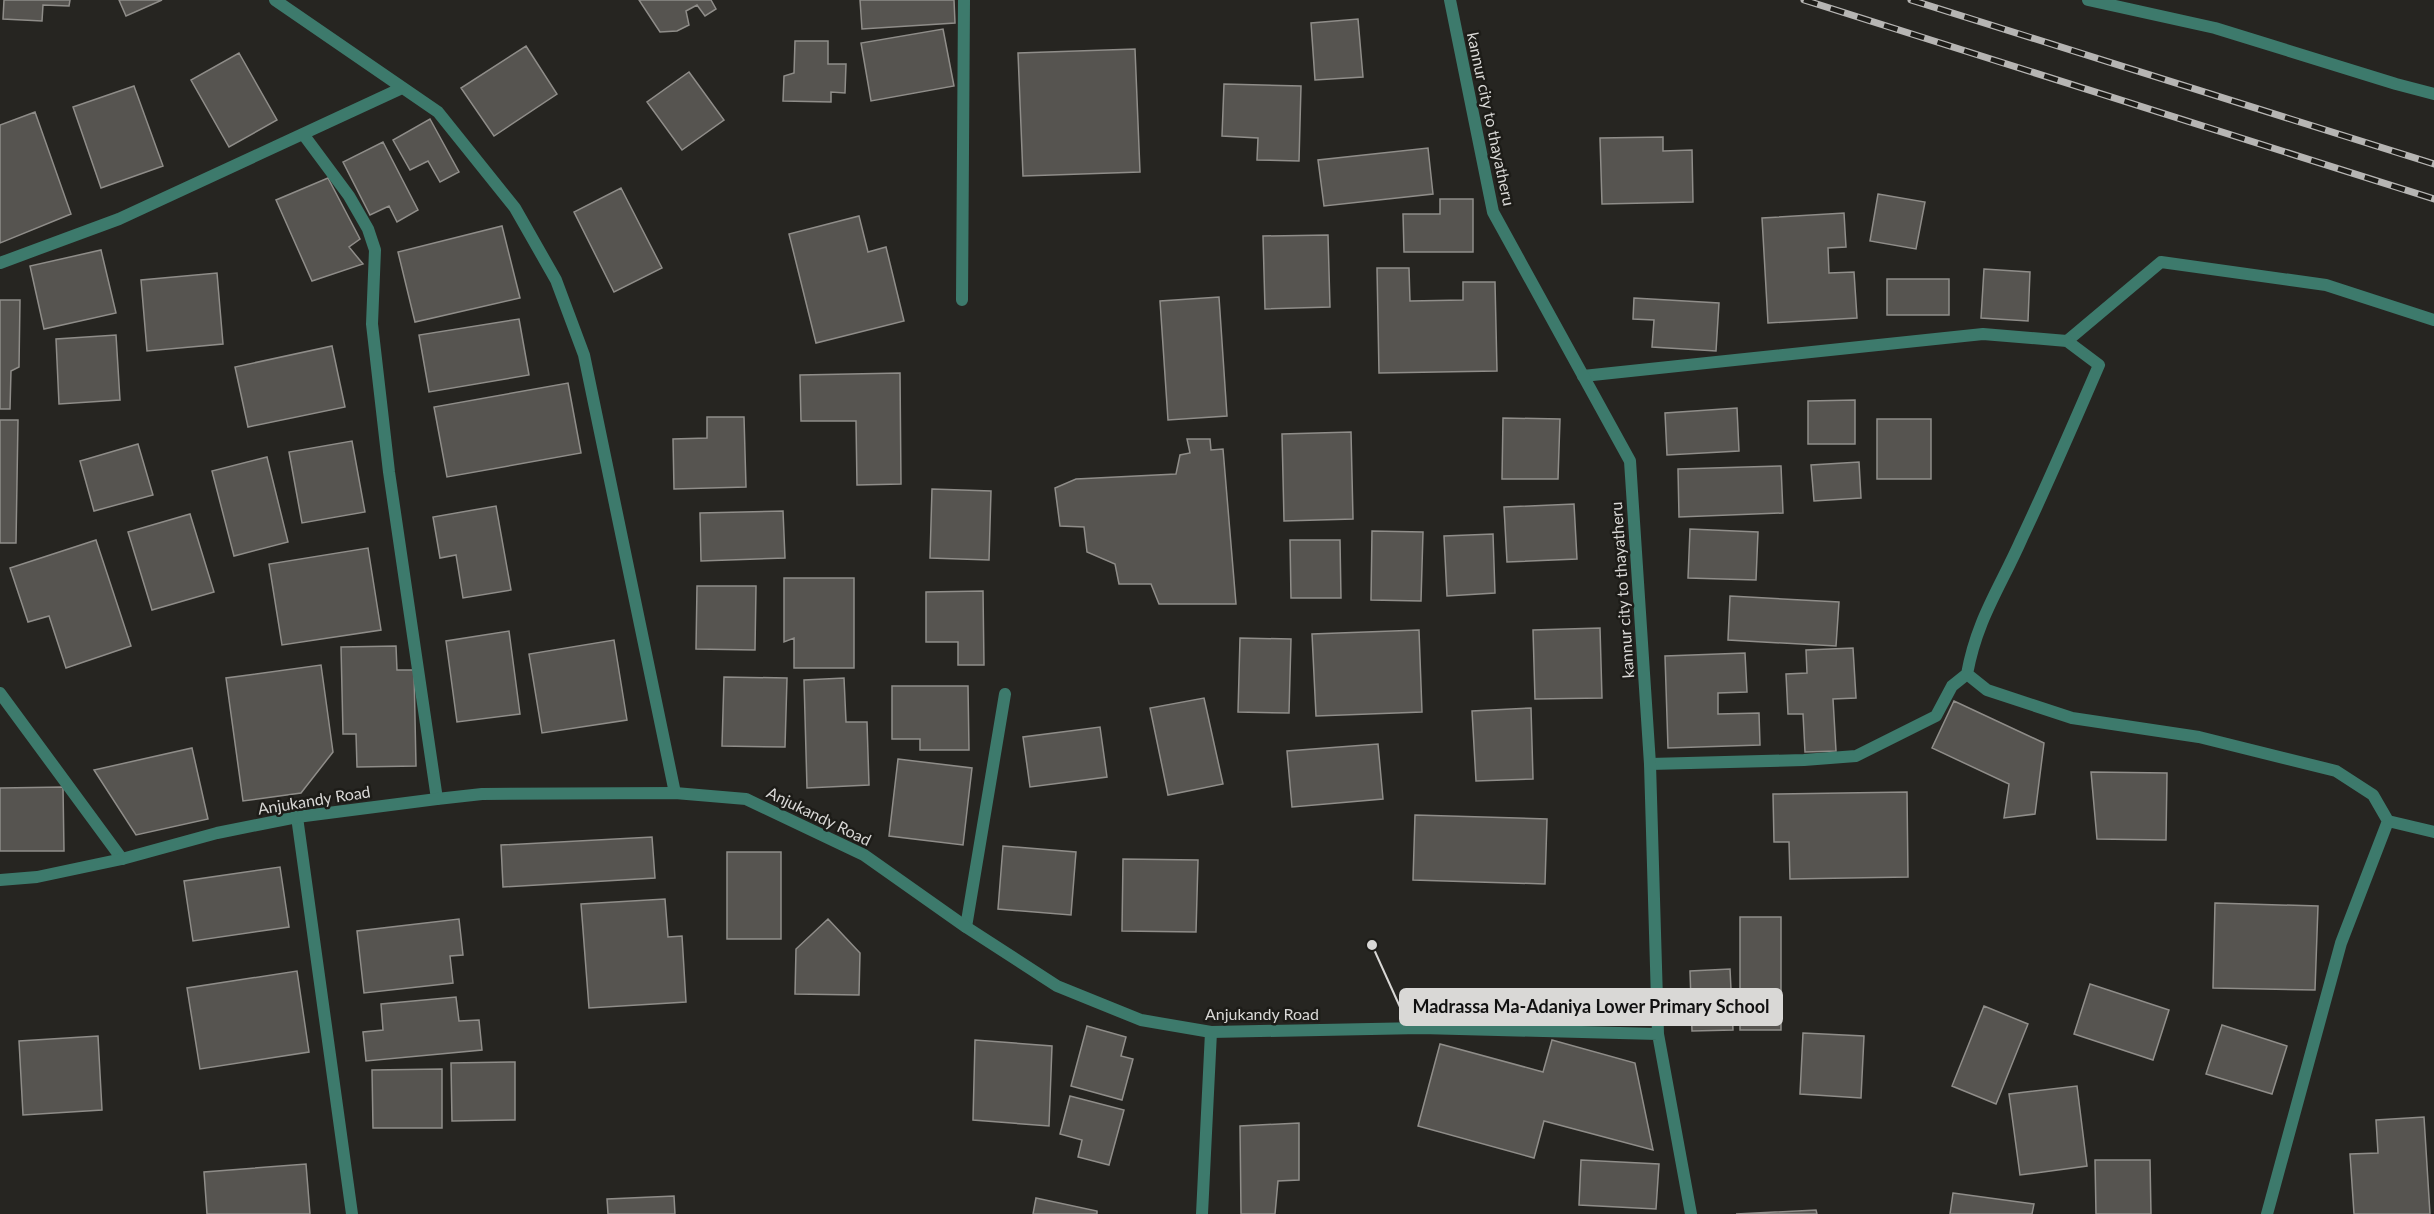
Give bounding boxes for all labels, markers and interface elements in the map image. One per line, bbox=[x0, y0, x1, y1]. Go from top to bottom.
street label: kannur city to thayatheru bbox=[1464, 31, 1519, 207]
street label: kannur city to thayatheru bbox=[1606, 501, 1637, 679]
street label: Anjukandy Road bbox=[256, 781, 372, 818]
street label: Anjukandy Road bbox=[764, 782, 875, 849]
callout: Madrassa Ma-Adaniya Lower Primary School bbox=[1400, 989, 1782, 1025]
text: Madrassa Ma-Adaniya Lower Primary School bbox=[1412, 995, 1770, 1017]
street label: Anjukandy Road bbox=[1205, 1004, 1319, 1023]

